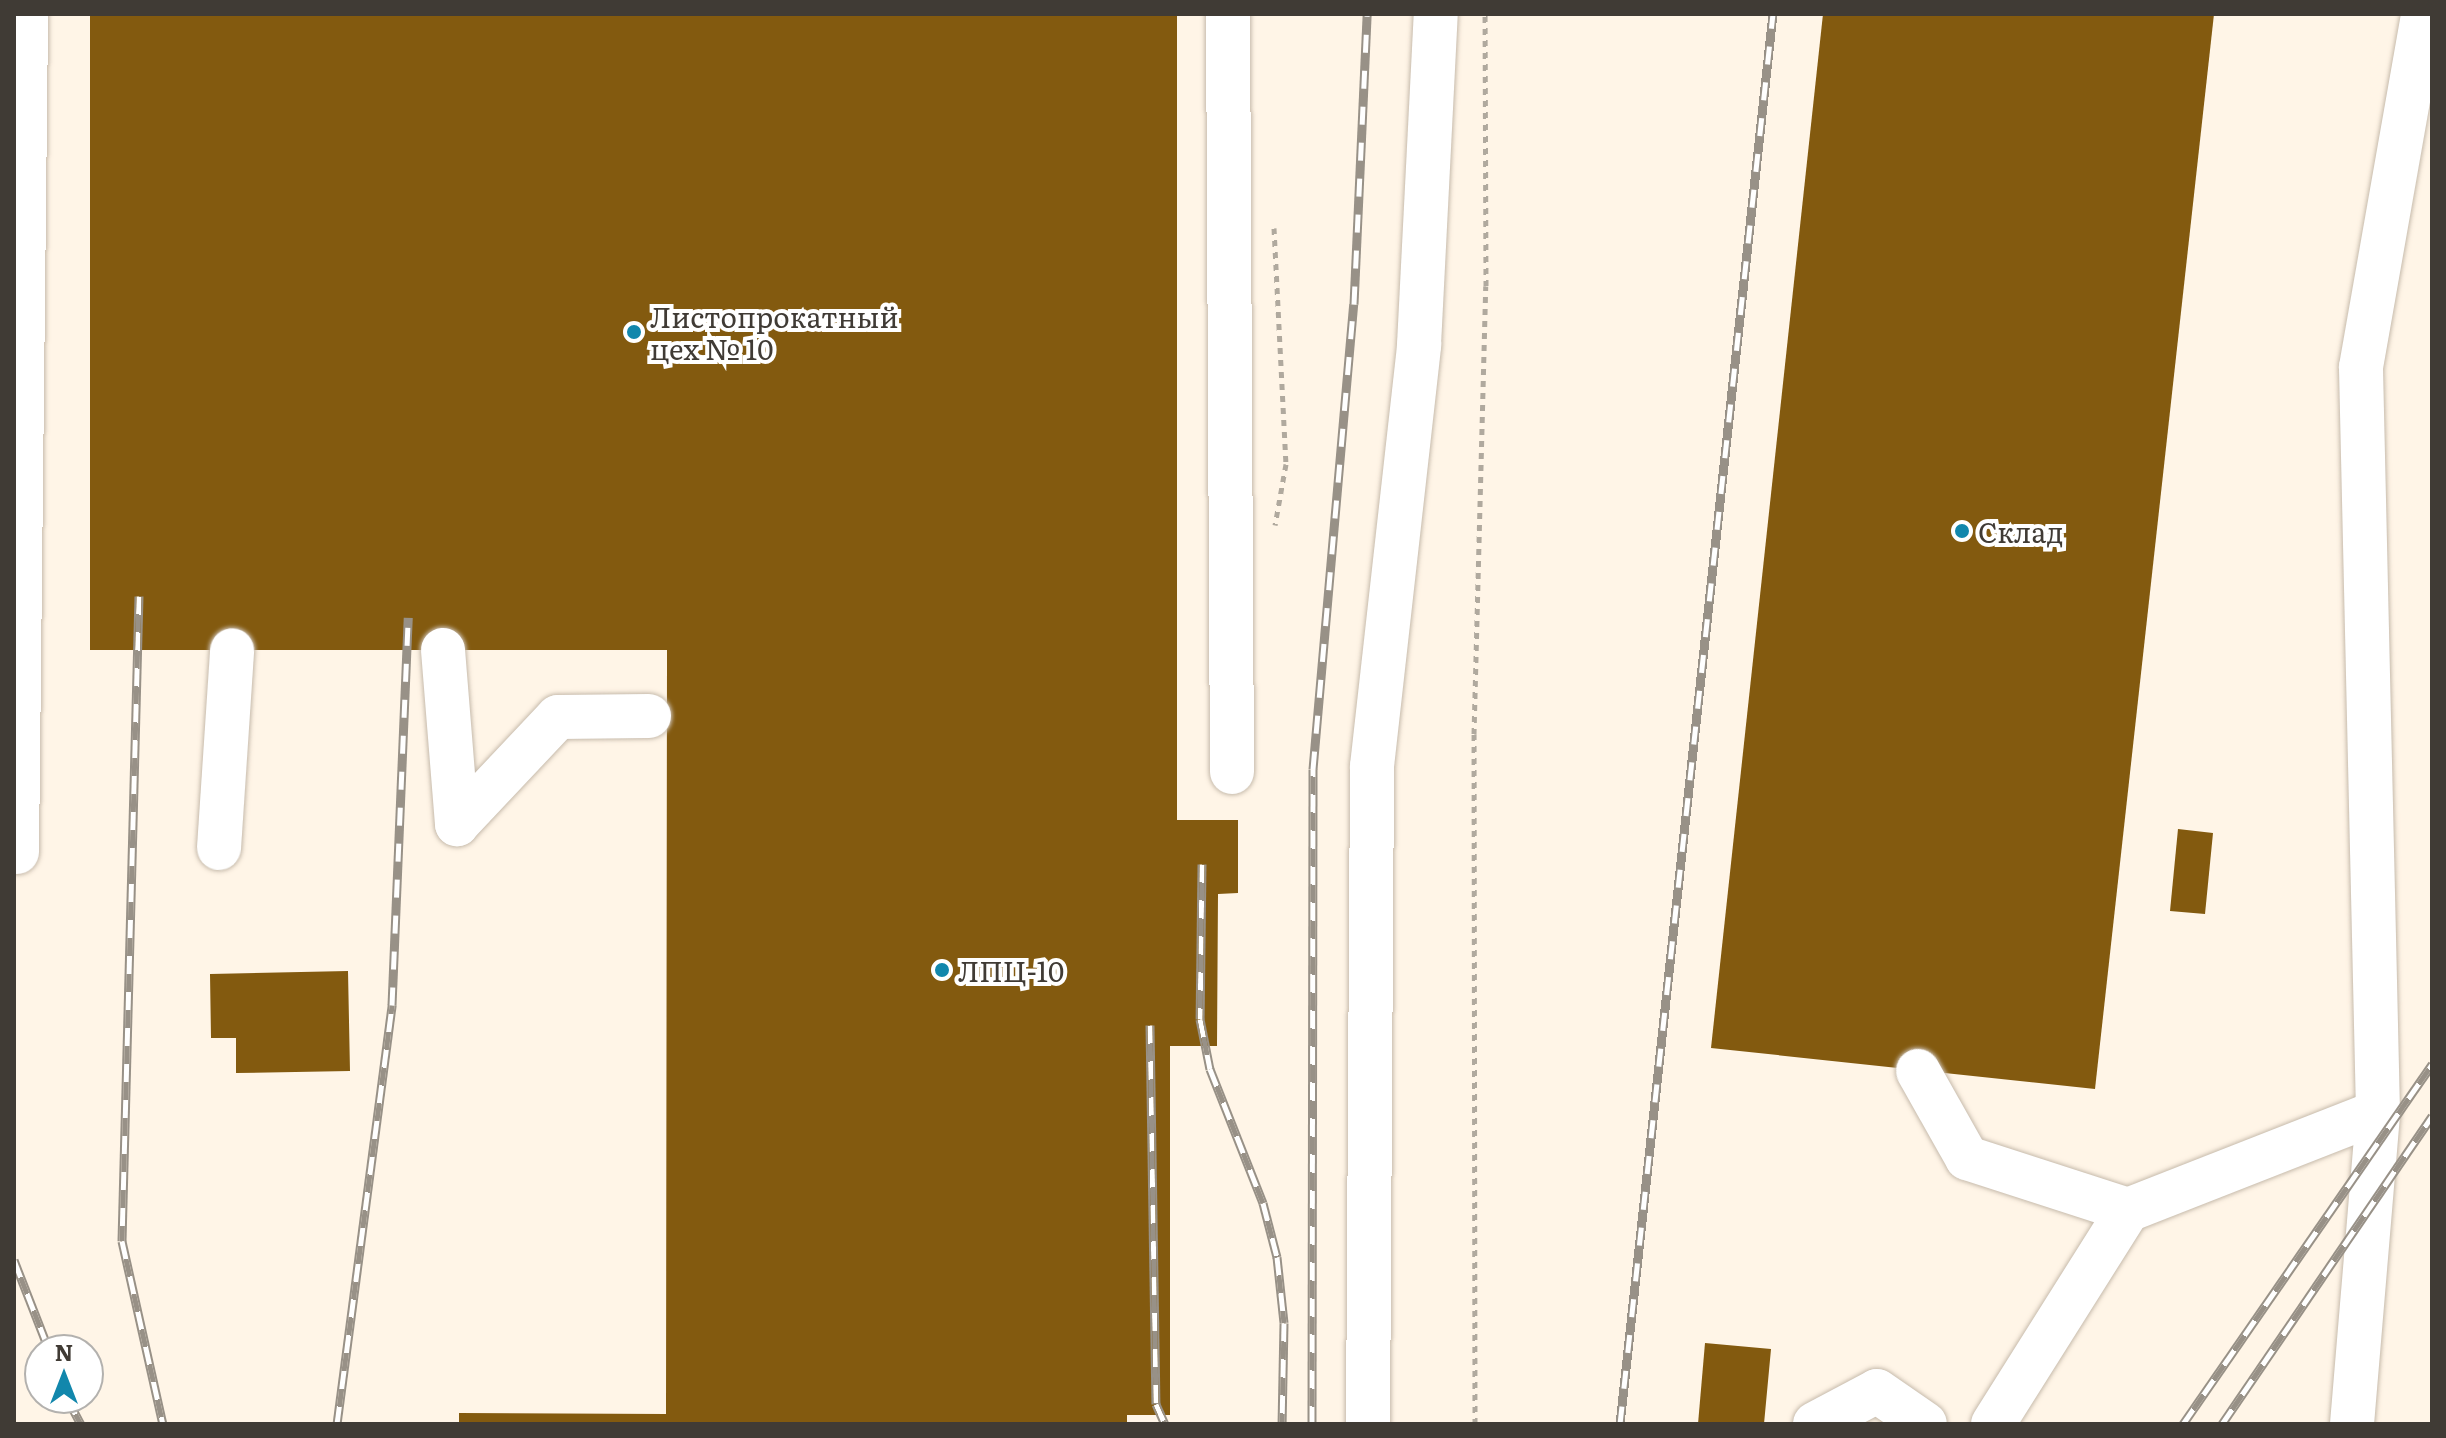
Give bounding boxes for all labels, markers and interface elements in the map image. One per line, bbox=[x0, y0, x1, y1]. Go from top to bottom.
place label: Листопрокатный цех № 10 bbox=[650, 299, 899, 365]
marker: Листопрокатный цех № 10 bbox=[625, 323, 643, 341]
place label: Склад bbox=[1978, 514, 2063, 548]
marker: Склад bbox=[1953, 522, 1971, 540]
place label: ЛПЦ-10 bbox=[958, 953, 1064, 987]
marker: ЛПЦ-10 bbox=[933, 961, 951, 979]
north arrow bbox=[24, 1334, 104, 1414]
text: N bbox=[55, 1335, 73, 1368]

